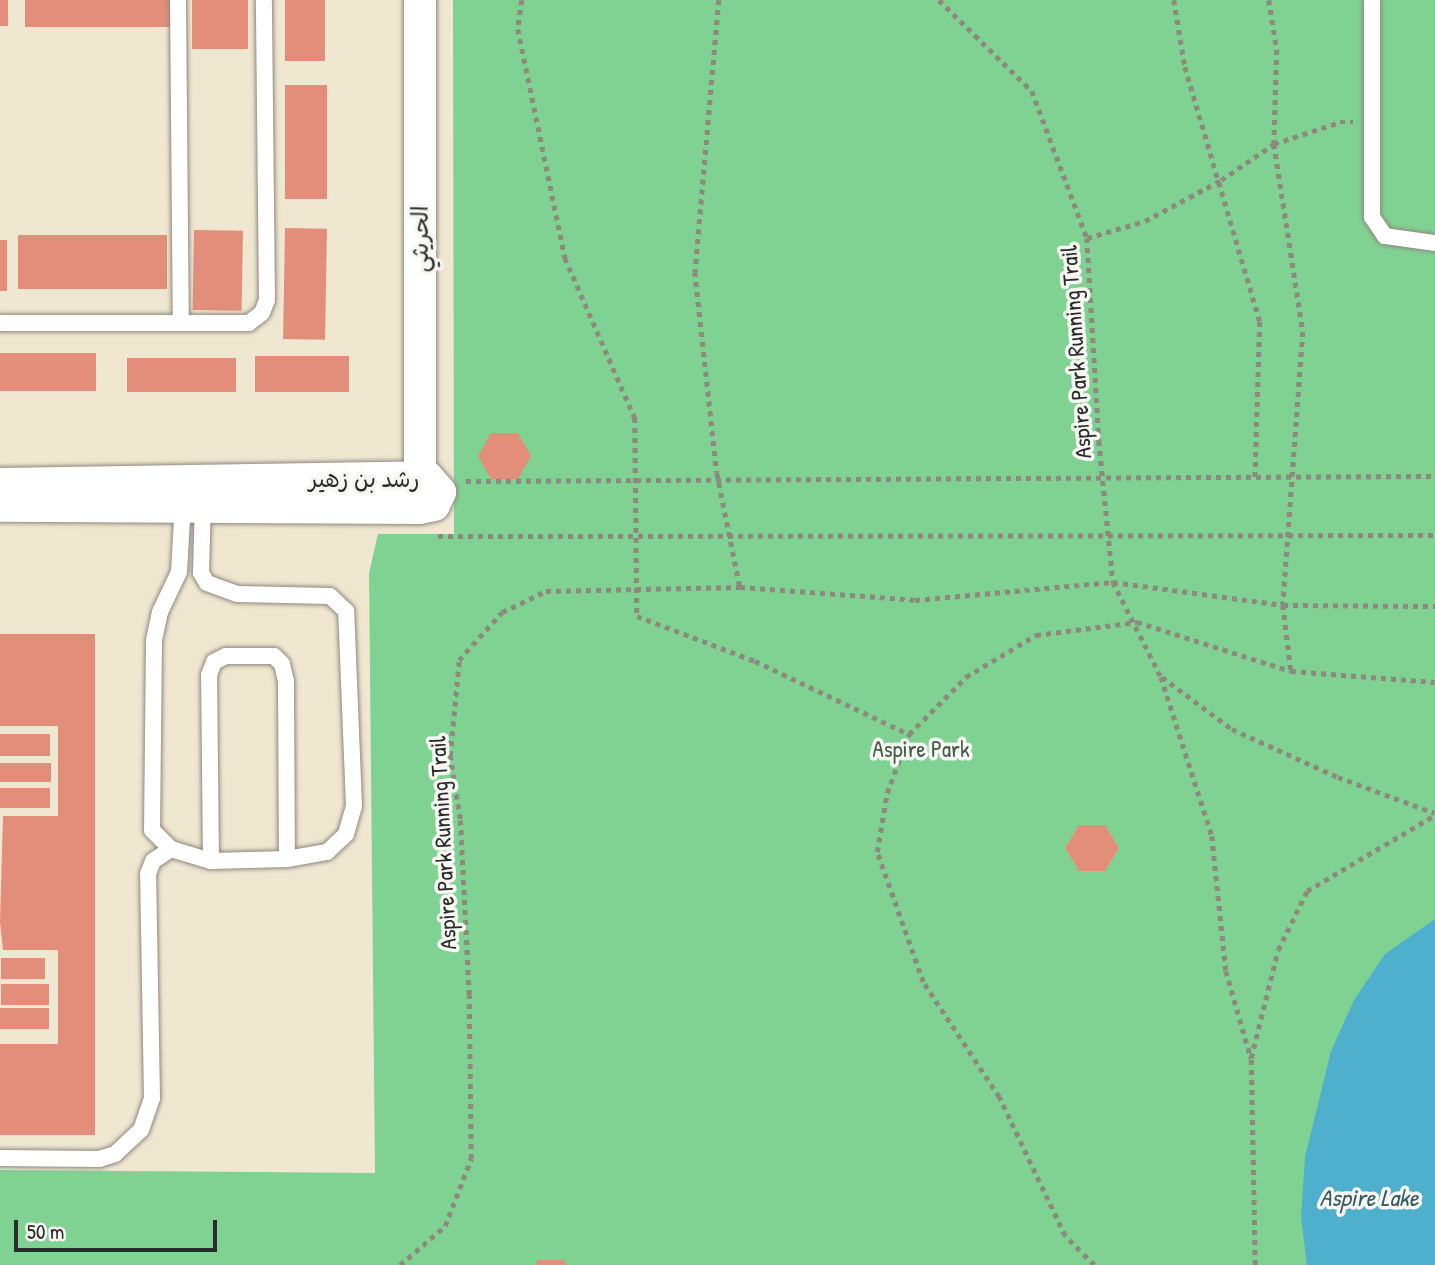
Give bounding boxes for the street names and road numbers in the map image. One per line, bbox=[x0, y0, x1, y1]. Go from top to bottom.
street label: الحريثي bbox=[406, 206, 434, 272]
street label: Aspire Park Running Trail bbox=[1055, 245, 1097, 459]
street label: رشد بن زهير bbox=[309, 465, 419, 493]
street label: Aspire Park Running Trail bbox=[424, 736, 462, 950]

